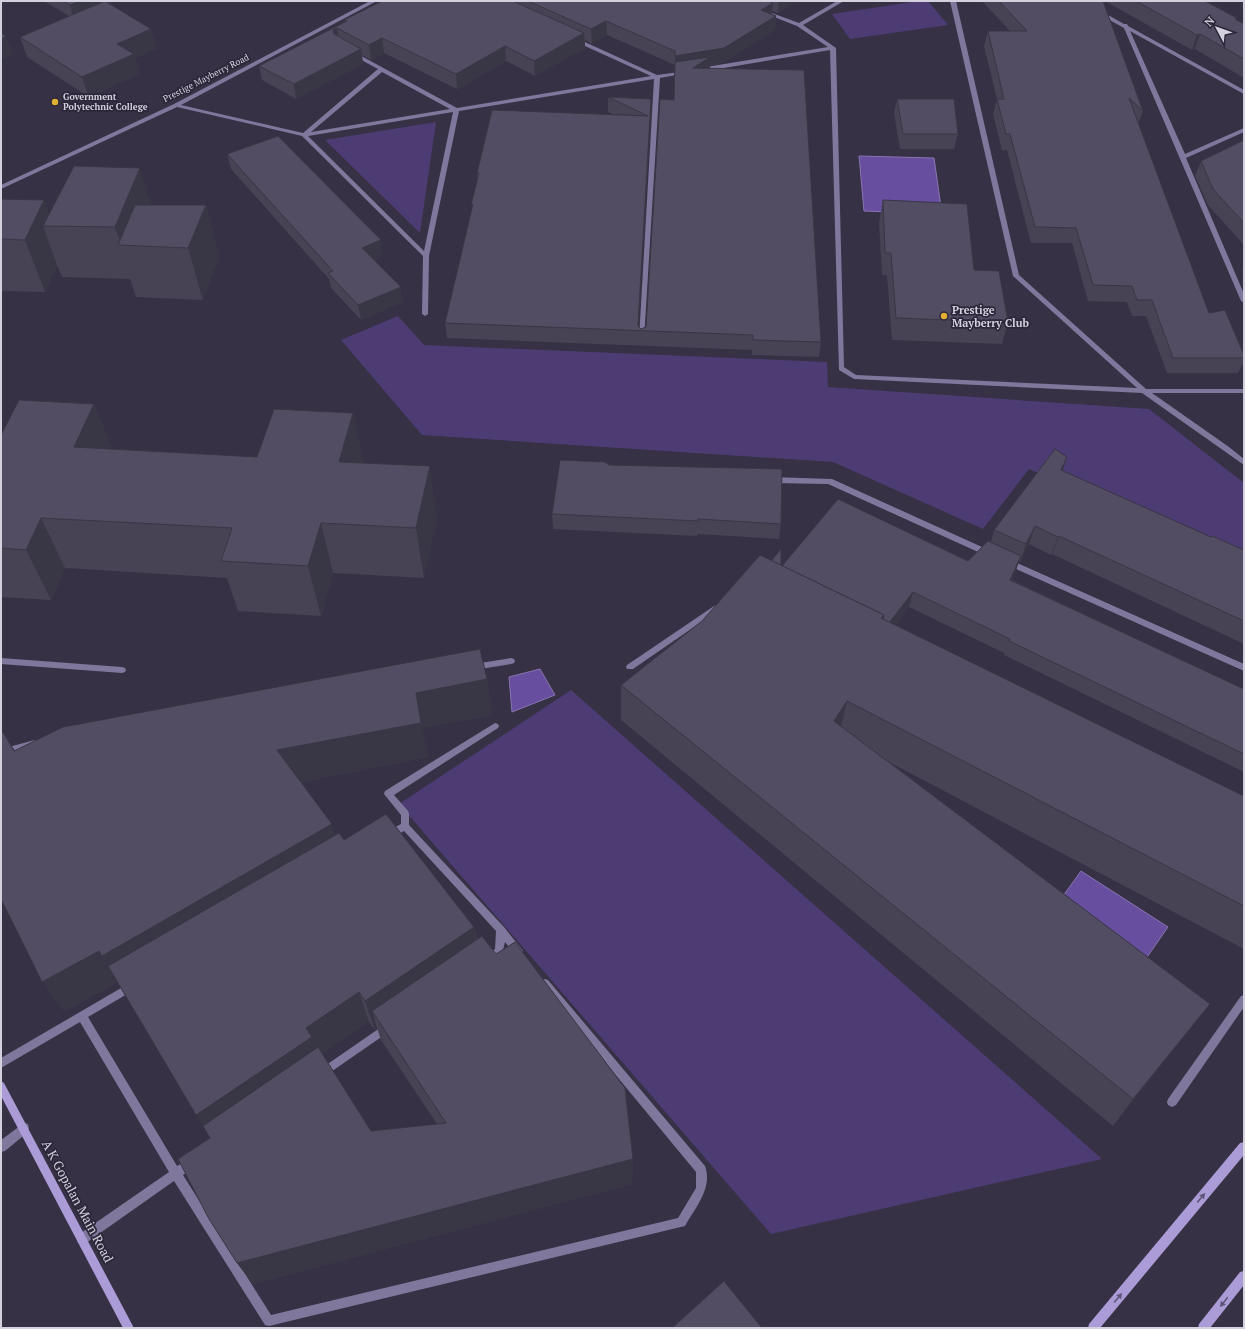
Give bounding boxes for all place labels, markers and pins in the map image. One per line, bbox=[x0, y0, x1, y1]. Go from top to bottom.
place label: Government Polytechnic College bbox=[63, 91, 148, 113]
marker: Government Polytechnic College bbox=[50, 97, 60, 107]
place label: Prestige Mayberry Club bbox=[952, 303, 1030, 330]
marker: Prestige Mayberry Club bbox=[939, 311, 949, 321]

